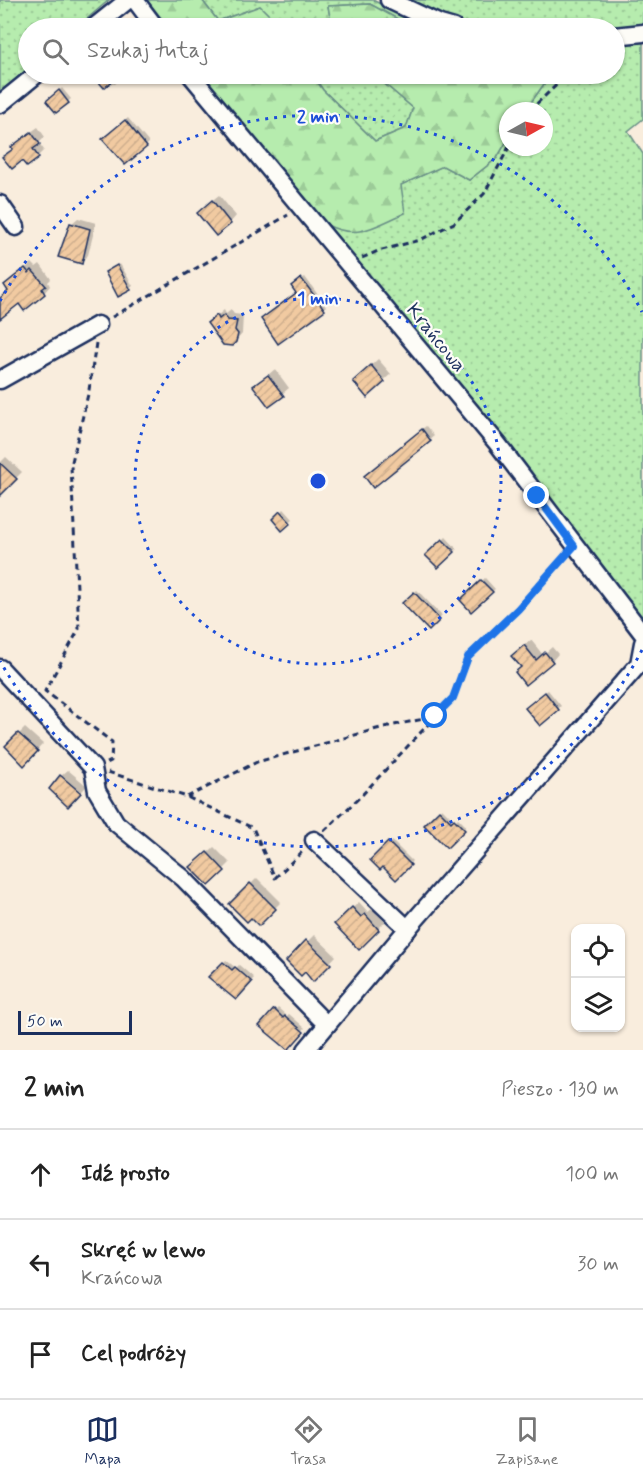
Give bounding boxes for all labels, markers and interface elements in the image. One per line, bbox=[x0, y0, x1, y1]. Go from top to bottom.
search box bbox=[18, 18, 625, 84]
icon: search bbox=[39, 35, 72, 68]
text: Szukaj tutaj bbox=[87, 37, 209, 65]
north arrow bbox=[499, 102, 553, 156]
text: 2 min bbox=[297, 105, 339, 129]
text: 1 min bbox=[297, 287, 339, 311]
street label: Krańcowa bbox=[400, 298, 472, 378]
centre of rings bbox=[308, 471, 328, 491]
route end bbox=[523, 482, 549, 508]
route start bbox=[421, 702, 447, 728]
map controls bbox=[571, 924, 625, 1032]
button: locate bbox=[571, 924, 625, 978]
button: layers bbox=[571, 978, 625, 1032]
scale bar bbox=[18, 1008, 132, 1036]
text: 50 m bbox=[27, 1011, 63, 1032]
text: 2 min bbox=[24, 1072, 85, 1106]
text: Pieszo · 130 m bbox=[501, 1076, 619, 1103]
icon: ahead bbox=[24, 1158, 57, 1191]
text: Idź prosto bbox=[81, 1160, 170, 1188]
text: 100 m bbox=[565, 1161, 619, 1188]
text: Skręć w lewo bbox=[81, 1237, 206, 1265]
icon: left bbox=[24, 1248, 57, 1281]
text: 30 m bbox=[577, 1251, 619, 1278]
text: Krańcowa bbox=[81, 1265, 163, 1292]
icon: arrive bbox=[24, 1338, 57, 1371]
text: Cel podróży bbox=[81, 1340, 186, 1368]
tab: Mapa bbox=[85, 1413, 121, 1470]
tab: Trasa bbox=[290, 1413, 326, 1470]
tab: Zapisane bbox=[496, 1413, 558, 1470]

